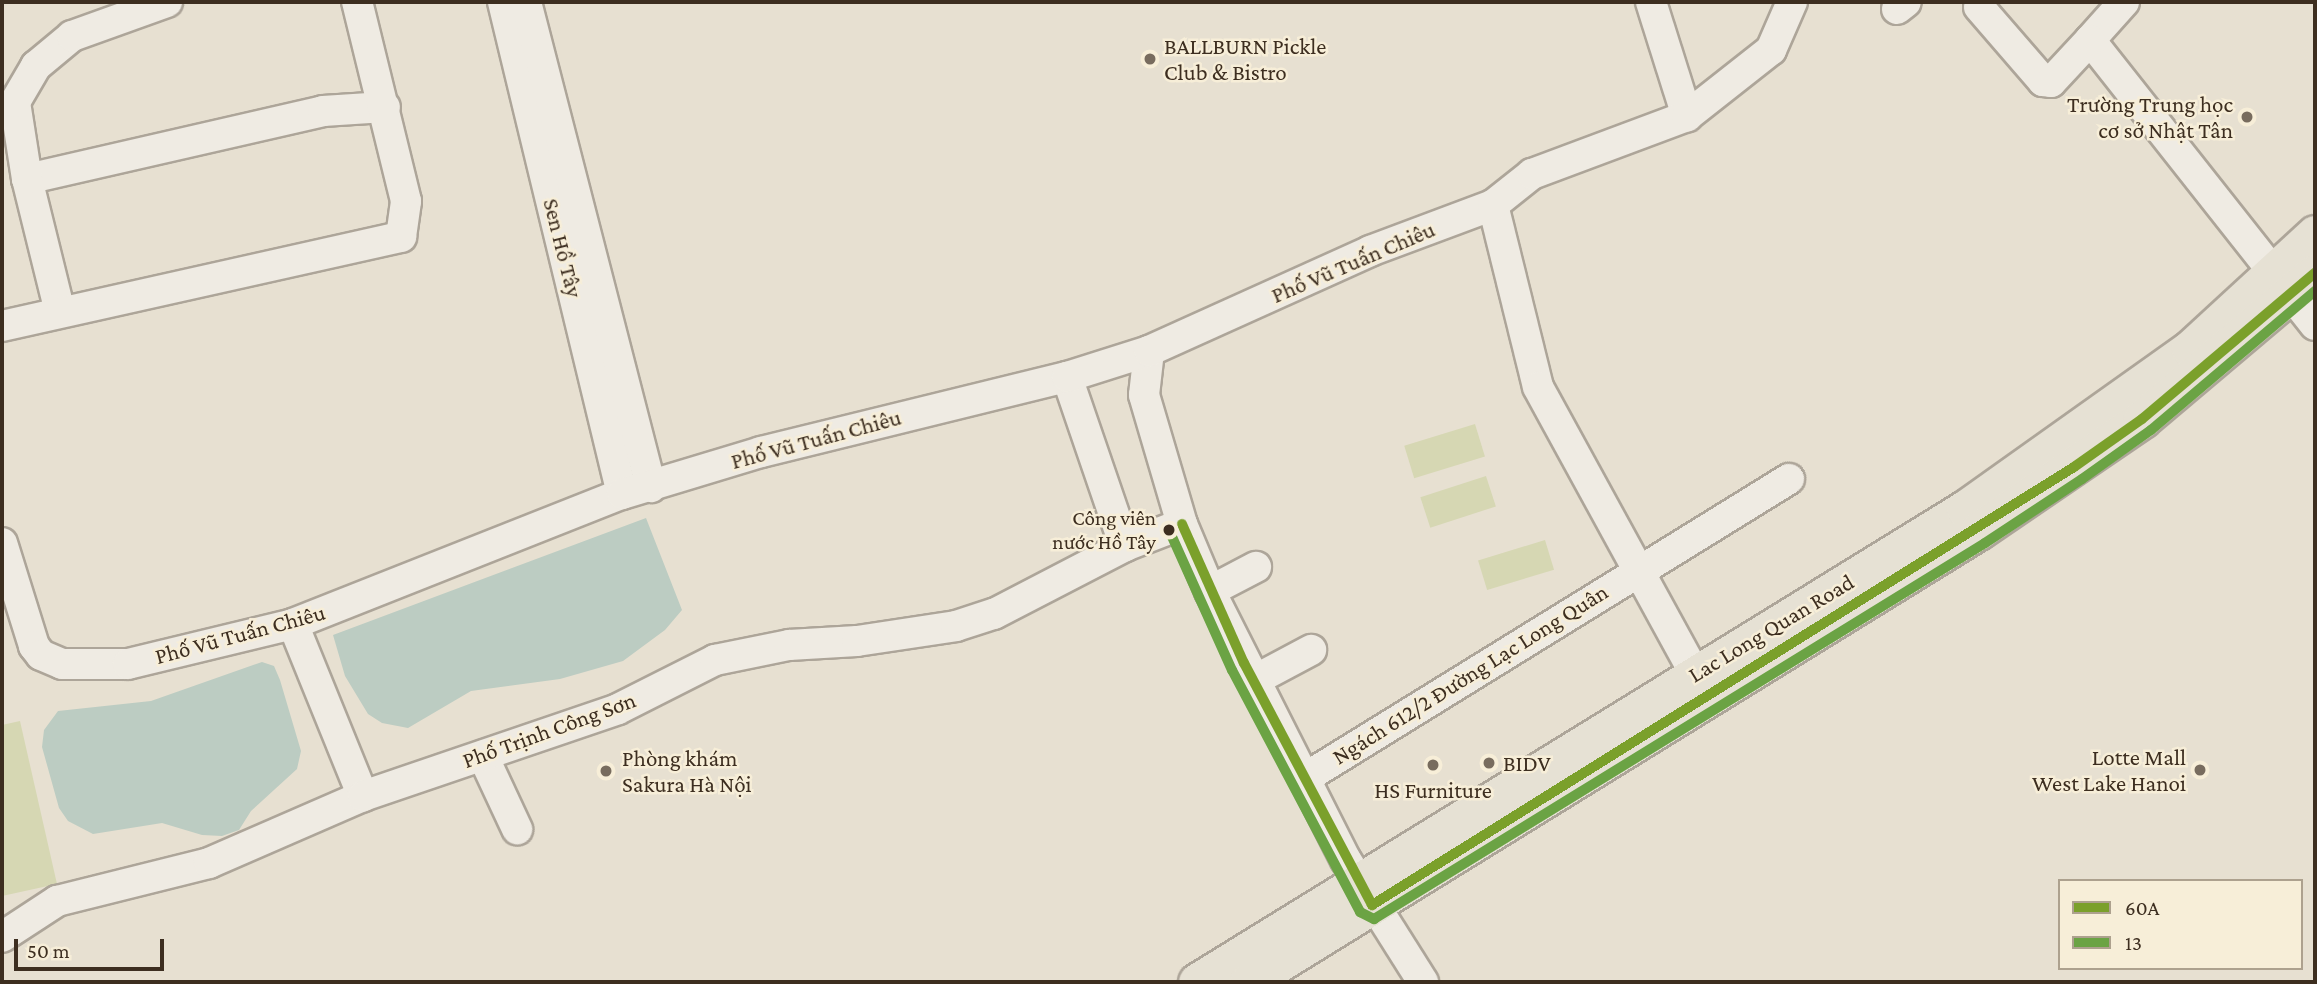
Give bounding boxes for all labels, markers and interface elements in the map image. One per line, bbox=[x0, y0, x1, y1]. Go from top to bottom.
place label: BALLBURN Pickle Club & Bistro bbox=[1164, 32, 1326, 86]
marker: BALLBURN Pickle Club & Bistro bbox=[1142, 51, 1158, 67]
place label: Trường Trung học cơ sở Nhật Tân bbox=[2067, 90, 2233, 144]
marker: Trường Trung học cơ sở Nhật Tân bbox=[2239, 109, 2255, 125]
street label: Sen Hồ Tây bbox=[537, 196, 589, 300]
street label: Phố Vũ Tuấn Chiêu bbox=[1267, 215, 1439, 309]
street label: Phố Vũ Tuấn Chiêu bbox=[728, 403, 904, 475]
place label: Công viên nước Hồ Tây bbox=[1052, 505, 1156, 555]
marker: Công viên nước Hồ Tây bbox=[1162, 523, 1176, 537]
street label: Lac Long Quan Road bbox=[1683, 568, 1859, 688]
street label: Ngách 612/2 Đường Lạc Long Quân bbox=[1327, 578, 1613, 770]
street label: Phố Vũ Tuấn Chiêu bbox=[152, 598, 328, 670]
street label: Phố Trịnh Công Sơn bbox=[459, 686, 639, 774]
place label: Lotte Mall West Lake Hanoi bbox=[2032, 743, 2186, 797]
place label: Phòng khám Sakura Hà Nội bbox=[622, 744, 752, 798]
place label: BIDV bbox=[1503, 749, 1551, 777]
marker: BIDV bbox=[1481, 755, 1497, 771]
marker: HS Furniture bbox=[1425, 757, 1441, 773]
marker: Phòng khám Sakura Hà Nội bbox=[596, 761, 616, 781]
marker: Lotte Mall West Lake Hanoi bbox=[2192, 762, 2208, 778]
place label: HS Furniture bbox=[1374, 776, 1492, 804]
legend bbox=[2058, 879, 2303, 970]
text: 60A bbox=[2125, 896, 2159, 920]
scale bar bbox=[18, 925, 168, 969]
text: 13 bbox=[2125, 931, 2142, 955]
text: 50 m bbox=[27, 939, 70, 963]

